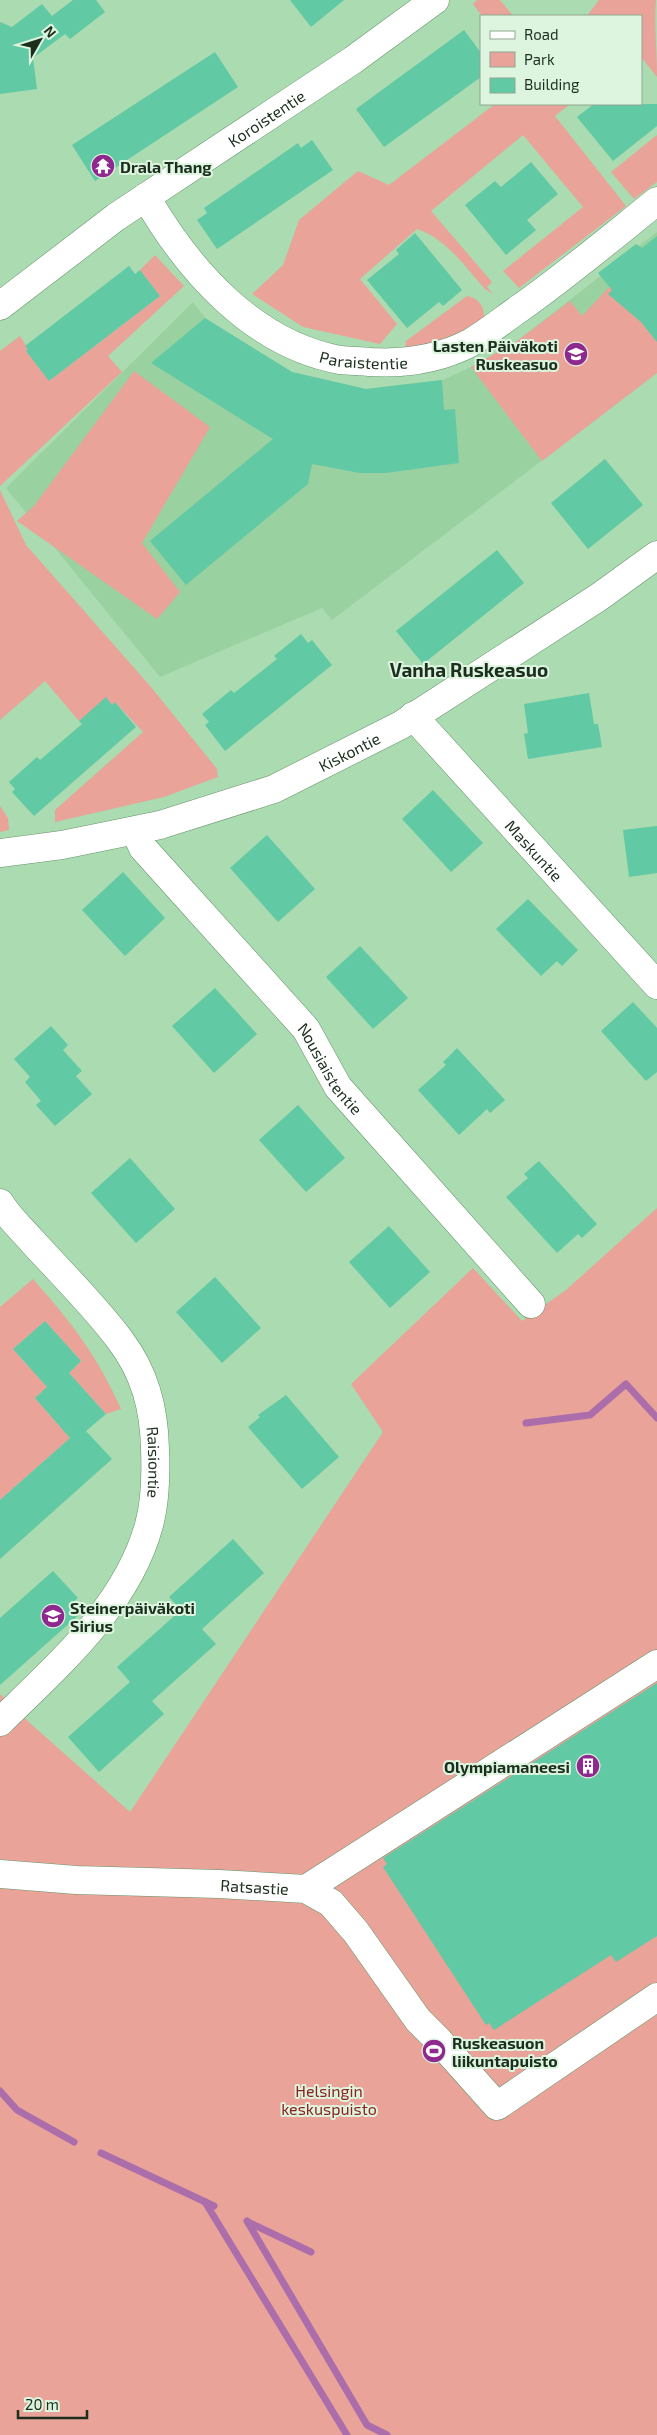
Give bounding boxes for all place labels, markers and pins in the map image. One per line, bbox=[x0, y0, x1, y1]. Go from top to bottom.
temple icon: Drala Thang bbox=[90, 153, 116, 179]
place label: Drala Thang bbox=[120, 157, 212, 176]
place label: Lasten Päiväkoti Ruskeasuo bbox=[433, 336, 558, 373]
school or university icon: Lasten Päiväkoti Ruskeasuo bbox=[563, 341, 589, 367]
place label: Steinerpäiväkoti Sirius bbox=[70, 1598, 195, 1635]
school or university icon: Steinerpäiväkoti Sirius bbox=[40, 1603, 66, 1629]
building icon: Olympiamaneesi bbox=[575, 1753, 601, 1779]
place label: Olympiamaneesi bbox=[444, 1757, 570, 1777]
place label: Ruskeasuon liikuntapuisto bbox=[452, 2033, 558, 2070]
sports icon: Ruskeasuon liikuntapuisto bbox=[421, 2038, 447, 2064]

